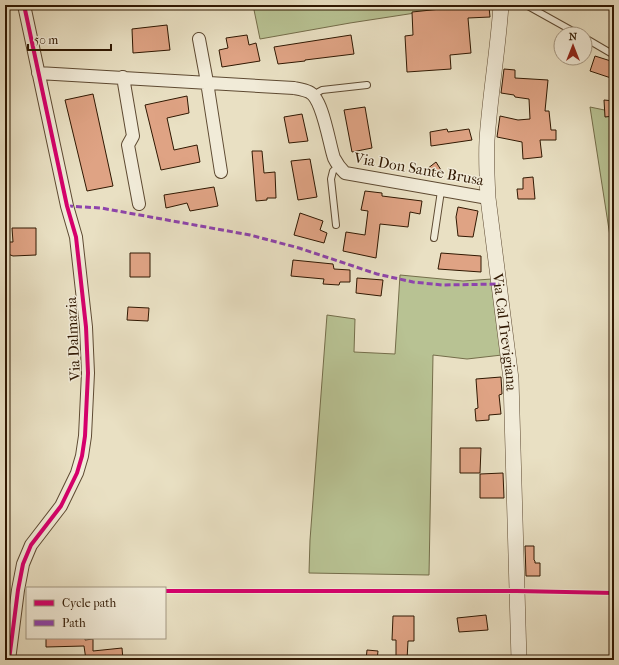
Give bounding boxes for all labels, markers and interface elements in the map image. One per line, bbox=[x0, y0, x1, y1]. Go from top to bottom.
scale bar bbox=[28, 26, 111, 52]
north arrow bbox=[553, 26, 593, 66]
text: N bbox=[569, 30, 578, 43]
text: 50 m bbox=[34, 33, 58, 47]
street label: Via Don Sante Brusa bbox=[352, 149, 486, 189]
street label: Via Cal Trevigiana bbox=[489, 271, 520, 392]
street label: Via Dalmazia bbox=[62, 295, 84, 383]
legend bbox=[26, 587, 166, 639]
text: Cycle path bbox=[62, 596, 117, 610]
text: Path bbox=[62, 616, 86, 630]

